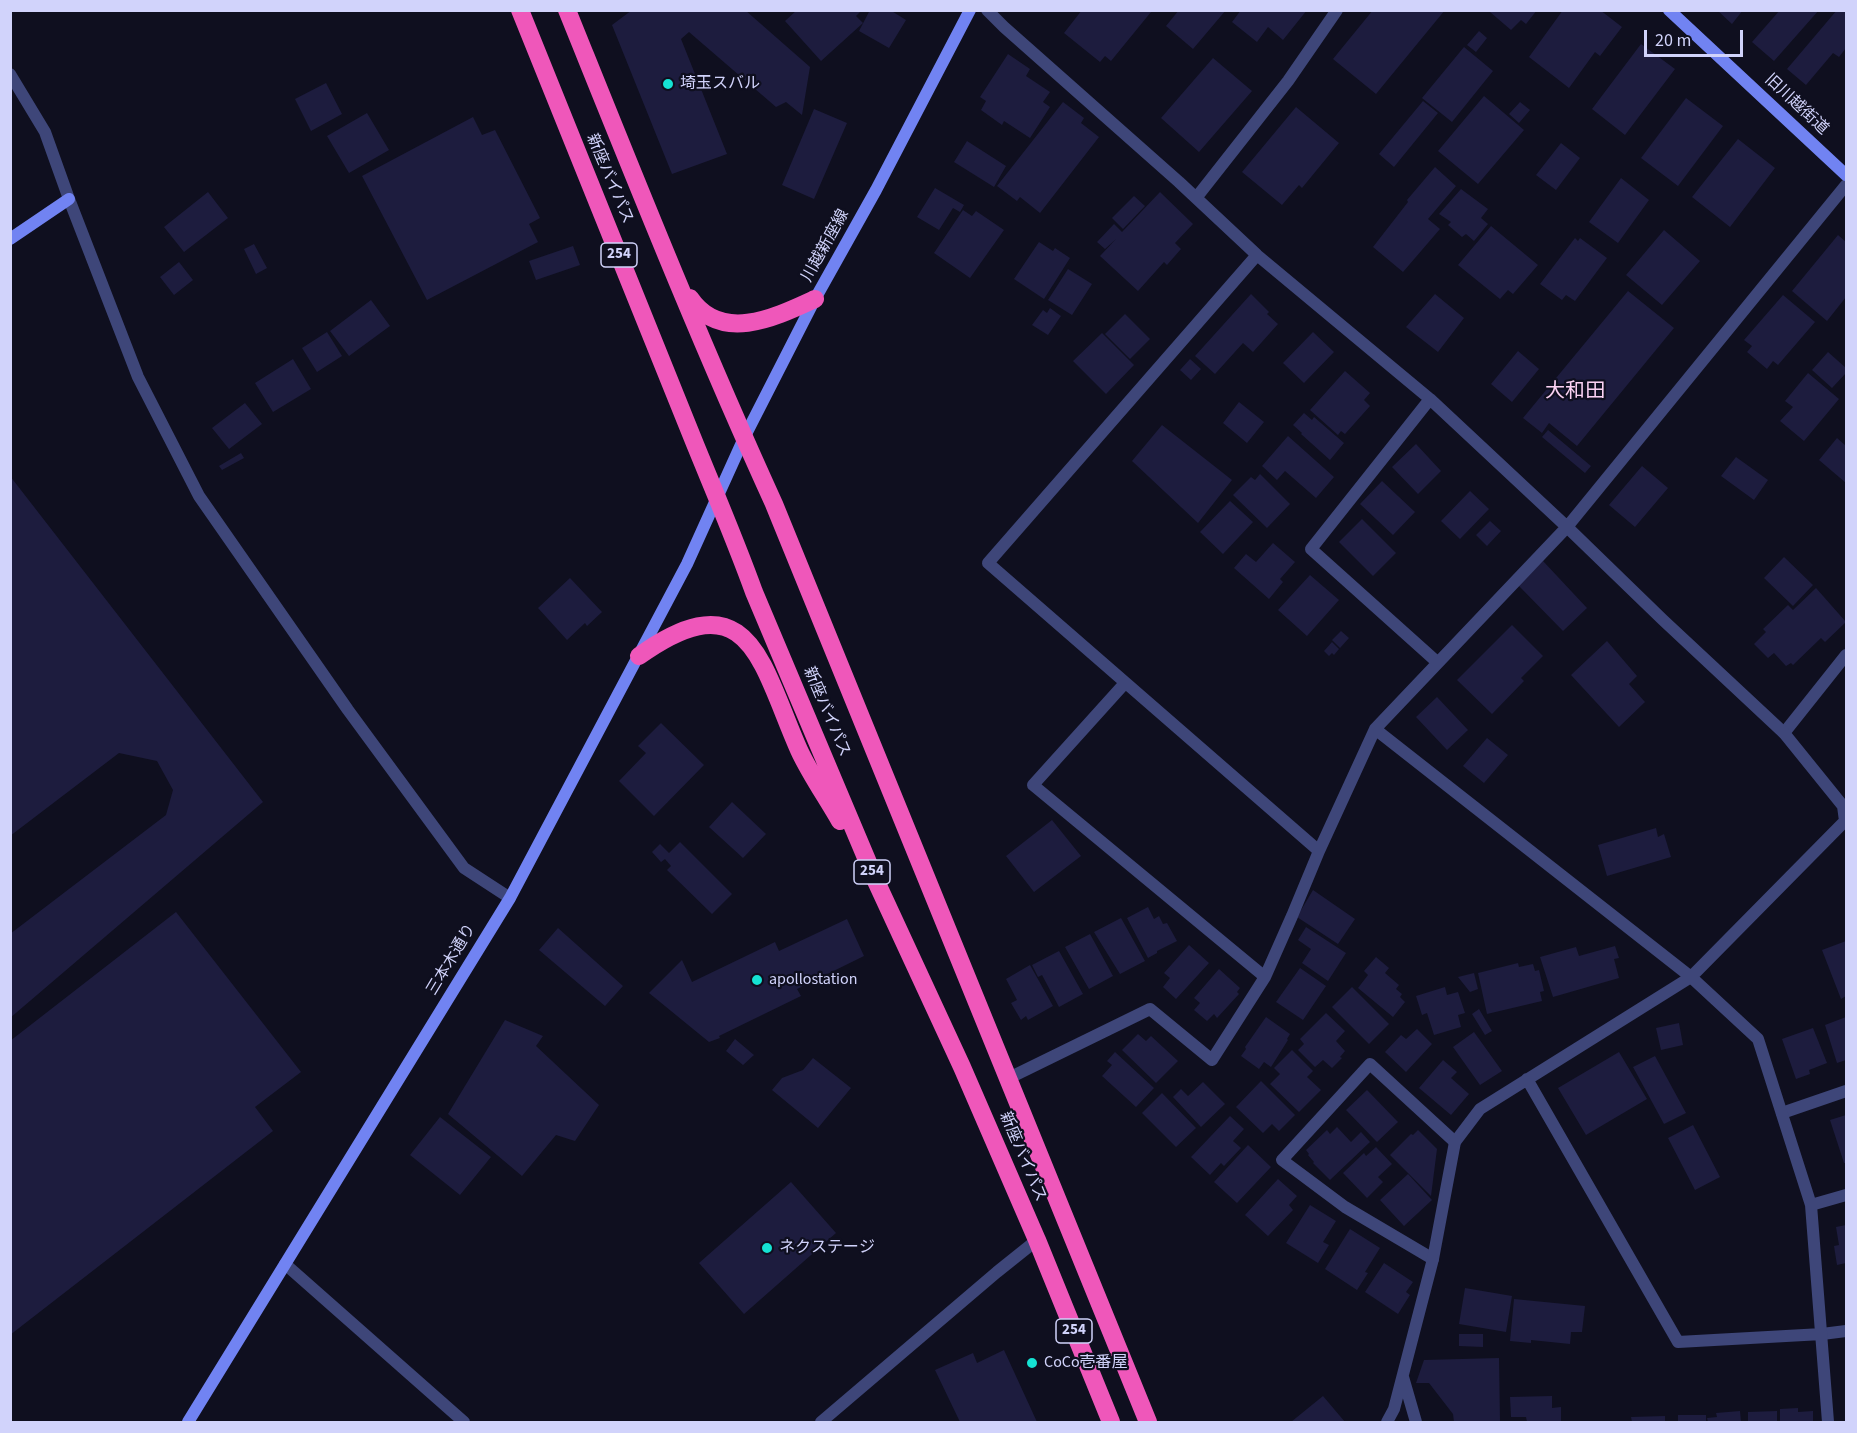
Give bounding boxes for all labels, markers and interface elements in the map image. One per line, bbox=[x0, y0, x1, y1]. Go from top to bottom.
scale bar bbox=[1647, 18, 1746, 56]
text: 20 m bbox=[1655, 28, 1691, 53]
street label: 旧川越街道 bbox=[1760, 71, 1832, 139]
place label: 埼玉スバル bbox=[680, 74, 760, 94]
marker: 埼玉スバル bbox=[661, 77, 675, 91]
street label: 新座バイパス bbox=[581, 131, 637, 227]
street label: 川越新座線 bbox=[798, 206, 854, 286]
road number: 254 bbox=[601, 243, 637, 267]
district label: 大和田 bbox=[1545, 381, 1605, 405]
street label: 新座バイパス bbox=[798, 664, 854, 760]
road number: 254 bbox=[854, 860, 890, 884]
street label: 三本木通り bbox=[423, 921, 481, 999]
place label: apollostation bbox=[769, 970, 857, 990]
marker: apollostation bbox=[750, 973, 764, 987]
street label: 新座バイパス bbox=[994, 1109, 1050, 1205]
place label: ネクステージ bbox=[779, 1238, 875, 1258]
marker: ネクステージ bbox=[760, 1241, 774, 1255]
road number: 254 bbox=[1056, 1319, 1092, 1343]
place label: CoCo壱番屋 bbox=[1044, 1353, 1128, 1373]
marker: CoCo壱番屋 bbox=[1025, 1356, 1039, 1370]

